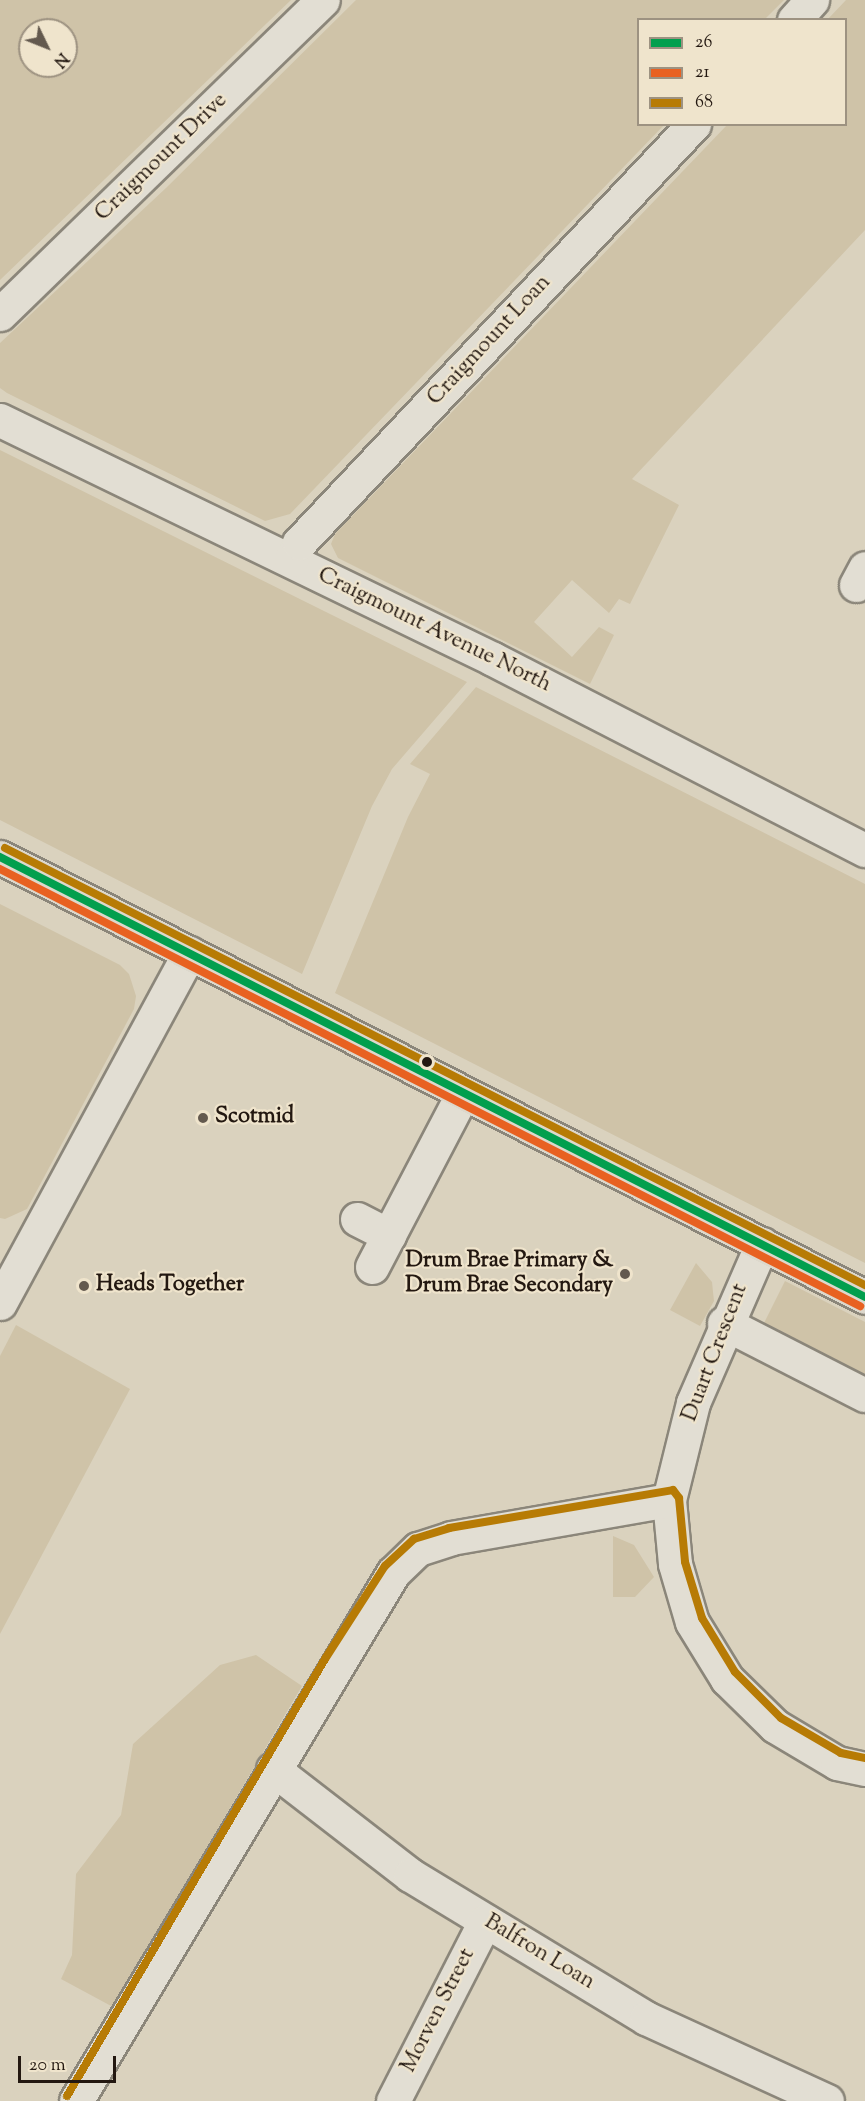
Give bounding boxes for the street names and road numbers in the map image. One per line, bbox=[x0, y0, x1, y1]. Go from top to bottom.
street label: Craigmount Drive bbox=[91, 88, 233, 228]
street label: Craigmount Loan bbox=[423, 270, 557, 412]
street label: Craigmount Avenue North bbox=[313, 563, 555, 699]
street label: Duart Crescent bbox=[678, 1280, 754, 1426]
street label: Balfron Loan bbox=[479, 1910, 599, 1996]
street label: Morven Street bbox=[396, 1945, 482, 2077]

